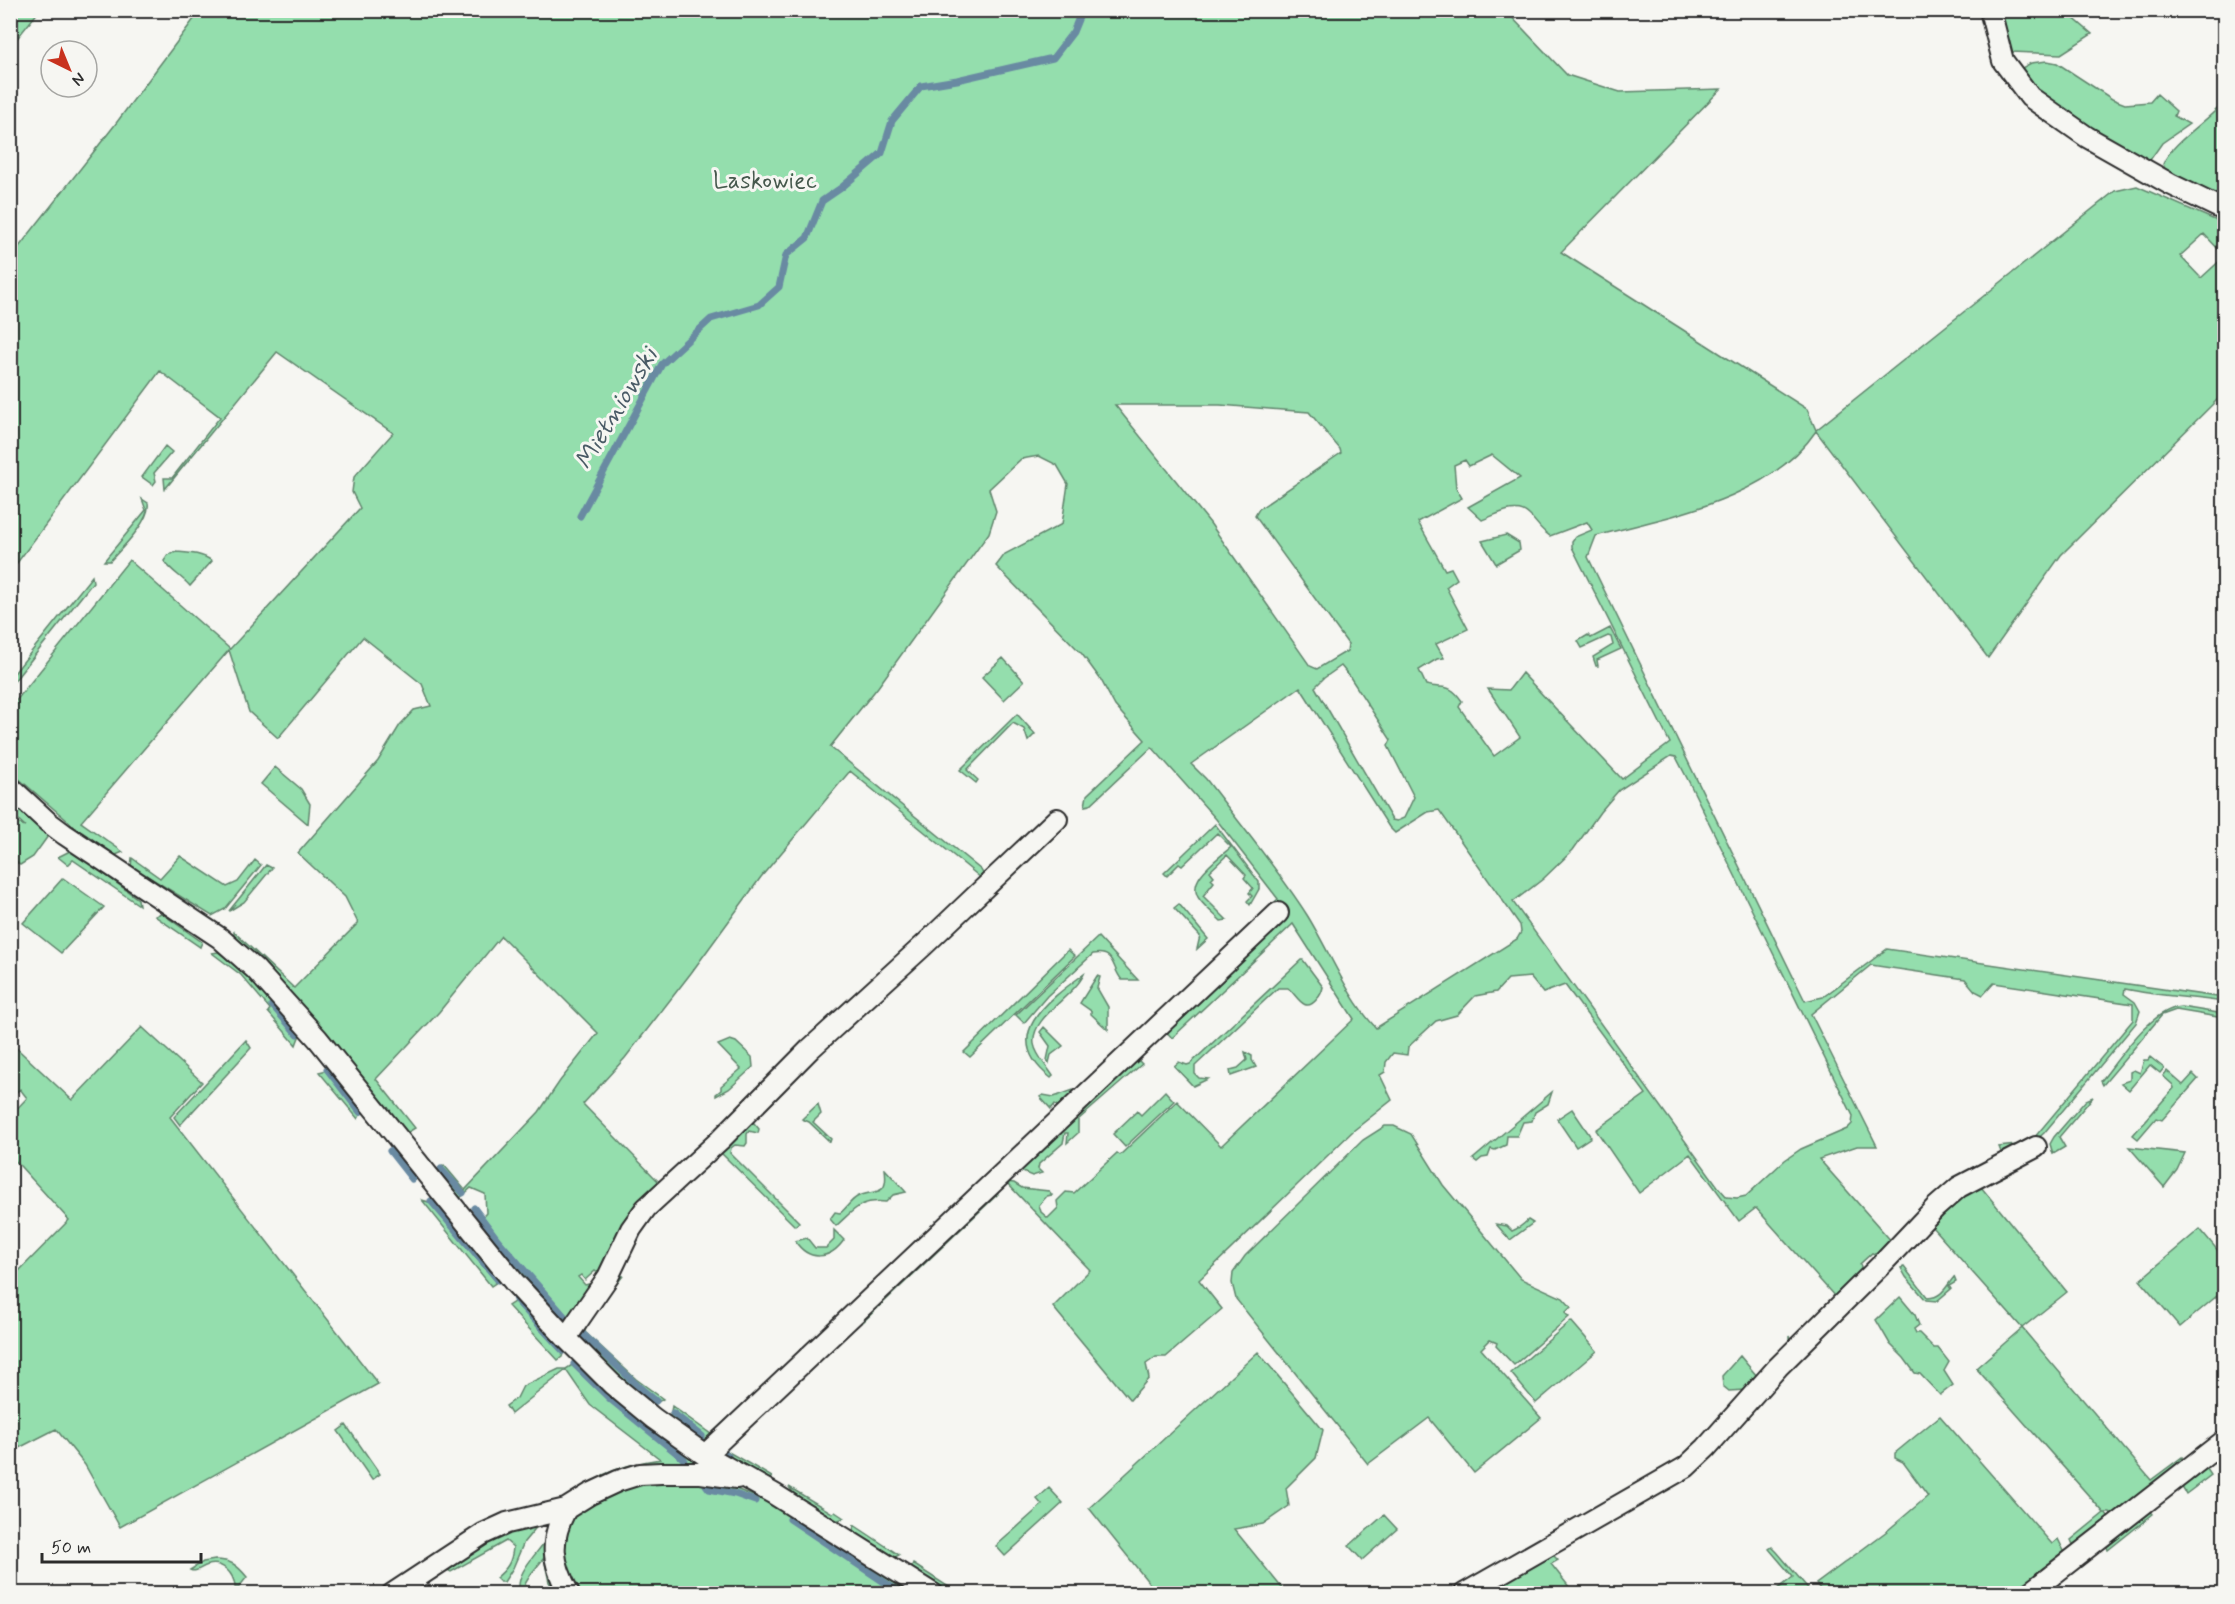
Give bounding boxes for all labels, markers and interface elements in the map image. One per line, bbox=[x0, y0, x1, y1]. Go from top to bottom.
north arrow bbox=[39, 39, 99, 99]
text: N bbox=[67, 68, 89, 90]
park label: Laskowiec bbox=[713, 166, 817, 197]
water label: Mietniowski bbox=[567, 340, 668, 476]
scale bar bbox=[42, 1526, 201, 1564]
text: 50 m bbox=[51, 1536, 91, 1560]

